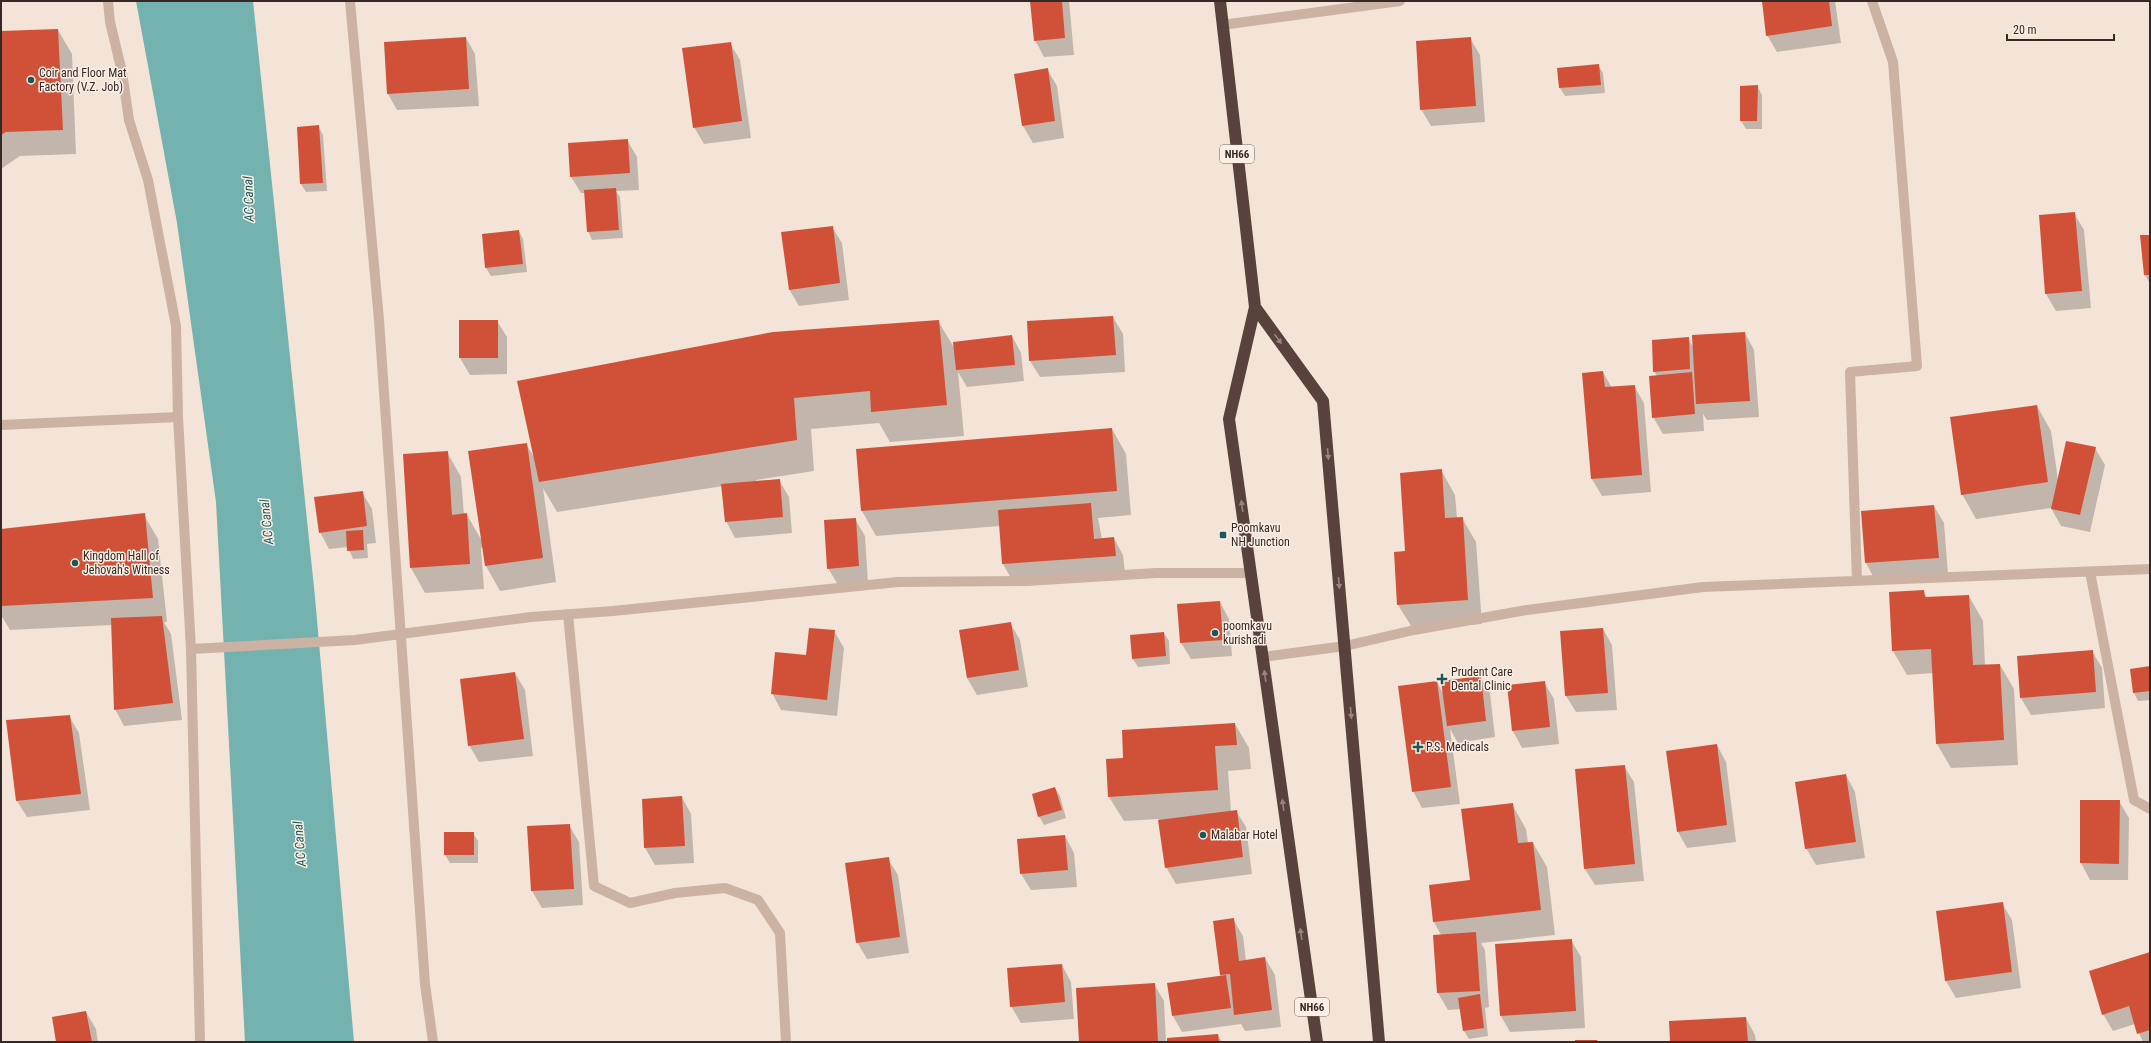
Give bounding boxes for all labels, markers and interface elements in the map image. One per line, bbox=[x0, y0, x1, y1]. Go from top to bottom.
scale bar bbox=[2007, 16, 2114, 42]
text: 20 m bbox=[2013, 23, 2037, 37]
place label: Coir and Floor Mat Factory (V.Z. Job) bbox=[39, 66, 127, 94]
marker: Coir and Floor Mat Factory (V.Z. Job) bbox=[26, 75, 36, 85]
road number: NH66 bbox=[1220, 145, 1254, 163]
water label: AC Canal bbox=[240, 175, 257, 223]
one-way arrow bbox=[1274, 334, 1282, 344]
one-way arrow bbox=[1325, 448, 1331, 460]
water label: AC Canal bbox=[257, 497, 276, 546]
one-way arrow bbox=[1239, 500, 1245, 512]
place label: Poomkavu NH Junction bbox=[1231, 521, 1290, 549]
marker: Poomkavu NH Junction bbox=[1218, 530, 1228, 540]
place label: Kingdom Hall of Jehovah's Witness bbox=[83, 549, 170, 577]
marker: Kingdom Hall of Jehovah's Witness bbox=[70, 558, 80, 568]
one-way arrow bbox=[1336, 577, 1343, 589]
place label: poomkavu kurishadi bbox=[1223, 619, 1272, 647]
marker: poomkavu kurishadi bbox=[1210, 628, 1220, 638]
place label: Prudent Care Dental Clinic bbox=[1451, 665, 1513, 693]
one-way arrow bbox=[1262, 670, 1269, 682]
marker: Prudent Care Dental Clinic bbox=[1436, 673, 1448, 685]
one-way arrow bbox=[1347, 707, 1354, 719]
place label: P.S. Medicals bbox=[1426, 740, 1489, 754]
marker: P.S. Medicals bbox=[1413, 742, 1423, 752]
one-way arrow bbox=[1280, 799, 1286, 811]
water label: AC Canal bbox=[290, 820, 309, 868]
place label: Malabar Hotel bbox=[1211, 828, 1278, 842]
marker: Malabar Hotel bbox=[1198, 830, 1208, 840]
one-way arrow bbox=[1298, 928, 1304, 940]
road number: NH66 bbox=[1295, 998, 1329, 1016]

